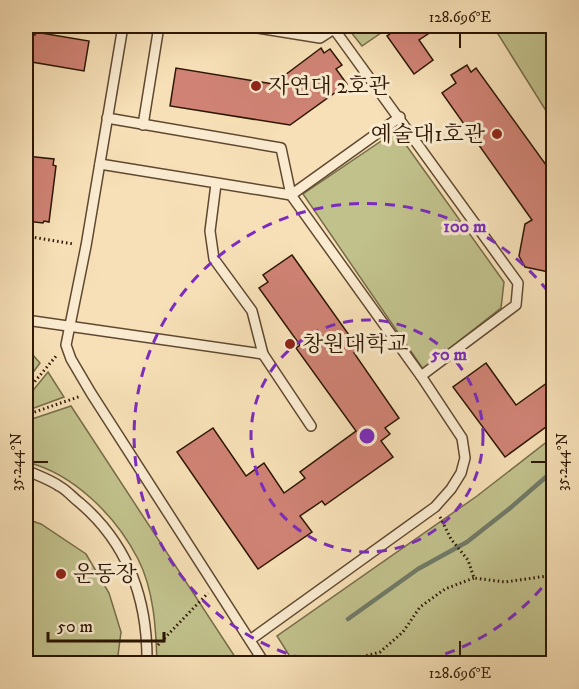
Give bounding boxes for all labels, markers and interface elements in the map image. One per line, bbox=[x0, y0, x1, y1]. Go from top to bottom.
text: 128.696°E bbox=[429, 8, 492, 27]
place label: 자연대 2호관 bbox=[268, 73, 391, 100]
marker: 자연대 2호관 bbox=[249, 79, 263, 93]
place label: 예술대1호관 bbox=[371, 121, 486, 148]
marker: 예술대1호관 bbox=[490, 127, 504, 141]
text: 100 m bbox=[443, 216, 487, 238]
place label: 창원대학교 bbox=[302, 331, 408, 358]
marker: 창원대학교 bbox=[283, 337, 297, 351]
text: 50 m bbox=[430, 344, 467, 366]
centre of rings bbox=[357, 426, 377, 446]
text: 35.244°N bbox=[7, 433, 26, 491]
text: 35.244°N bbox=[553, 433, 572, 491]
place label: 운동장 bbox=[73, 561, 138, 588]
marker: 운동장 bbox=[54, 567, 68, 581]
scale bar bbox=[48, 605, 164, 643]
text: 50 m bbox=[57, 616, 93, 638]
text: 128.696°E bbox=[429, 664, 492, 683]

